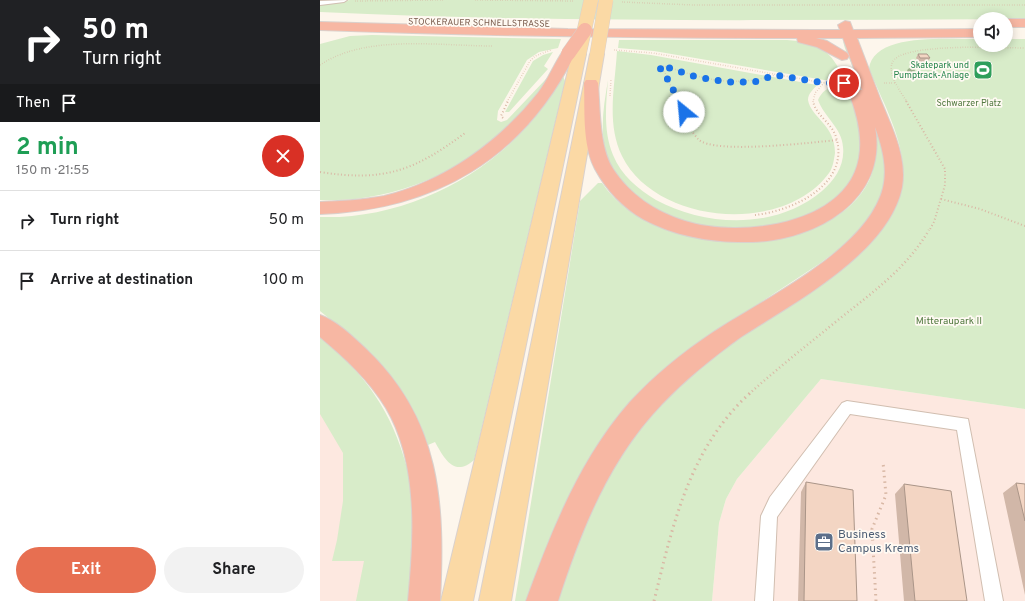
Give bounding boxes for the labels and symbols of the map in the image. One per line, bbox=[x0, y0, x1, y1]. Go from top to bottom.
street label: STOCKERAUER SCHNELLSTRASSE bbox=[408, 16, 550, 30]
sports icon: Skatepark und Pumptrack-Anlage bbox=[972, 59, 994, 81]
place label: Skatepark und Pumptrack-Anlage bbox=[894, 60, 969, 81]
pin bbox=[827, 66, 861, 100]
position arrow bbox=[663, 91, 705, 133]
park label: Schwarzer Platz bbox=[937, 98, 1001, 109]
park label: Mitteraupark II bbox=[916, 315, 982, 328]
place label: Business Campus Krems bbox=[838, 527, 919, 557]
office icon: Business Campus Krems bbox=[813, 531, 835, 553]

